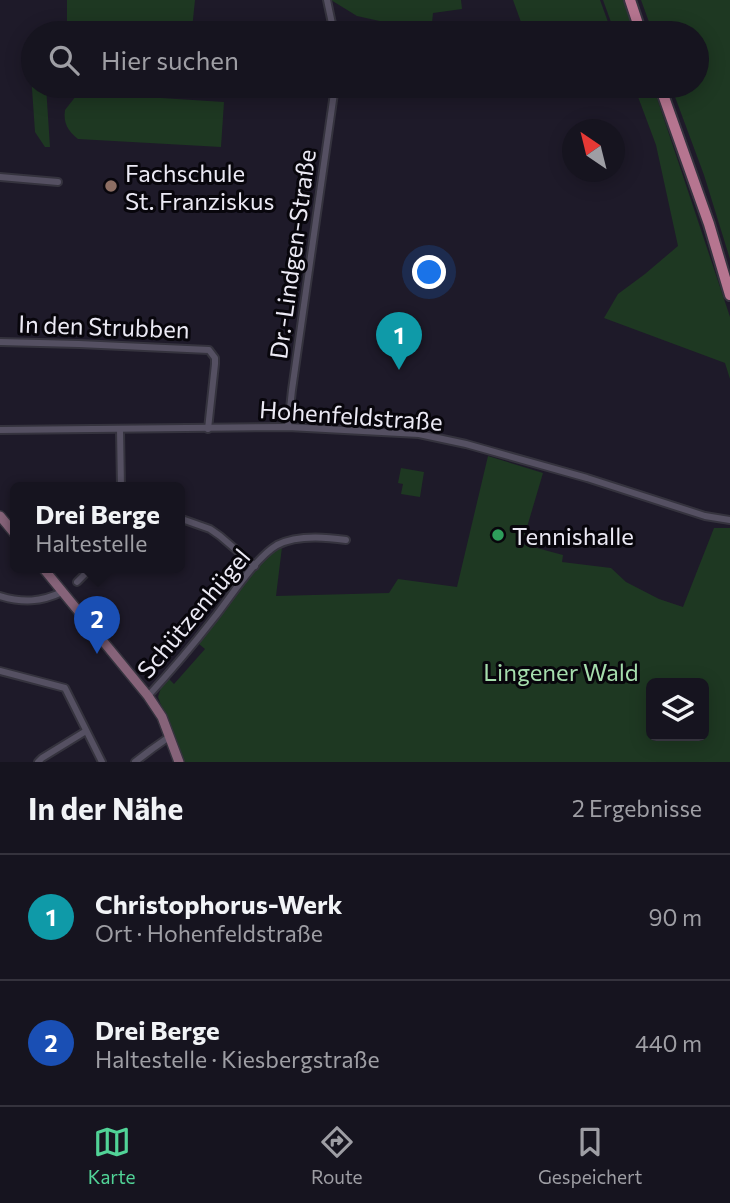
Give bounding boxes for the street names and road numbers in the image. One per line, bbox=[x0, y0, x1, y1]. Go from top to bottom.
street label: Dr.-Lindgen-Straße bbox=[263, 147, 321, 361]
street label: In den Strubben bbox=[18, 309, 190, 343]
street label: Hohenfeldstraße bbox=[258, 394, 444, 436]
street label: Schützenhügel bbox=[130, 542, 256, 684]

